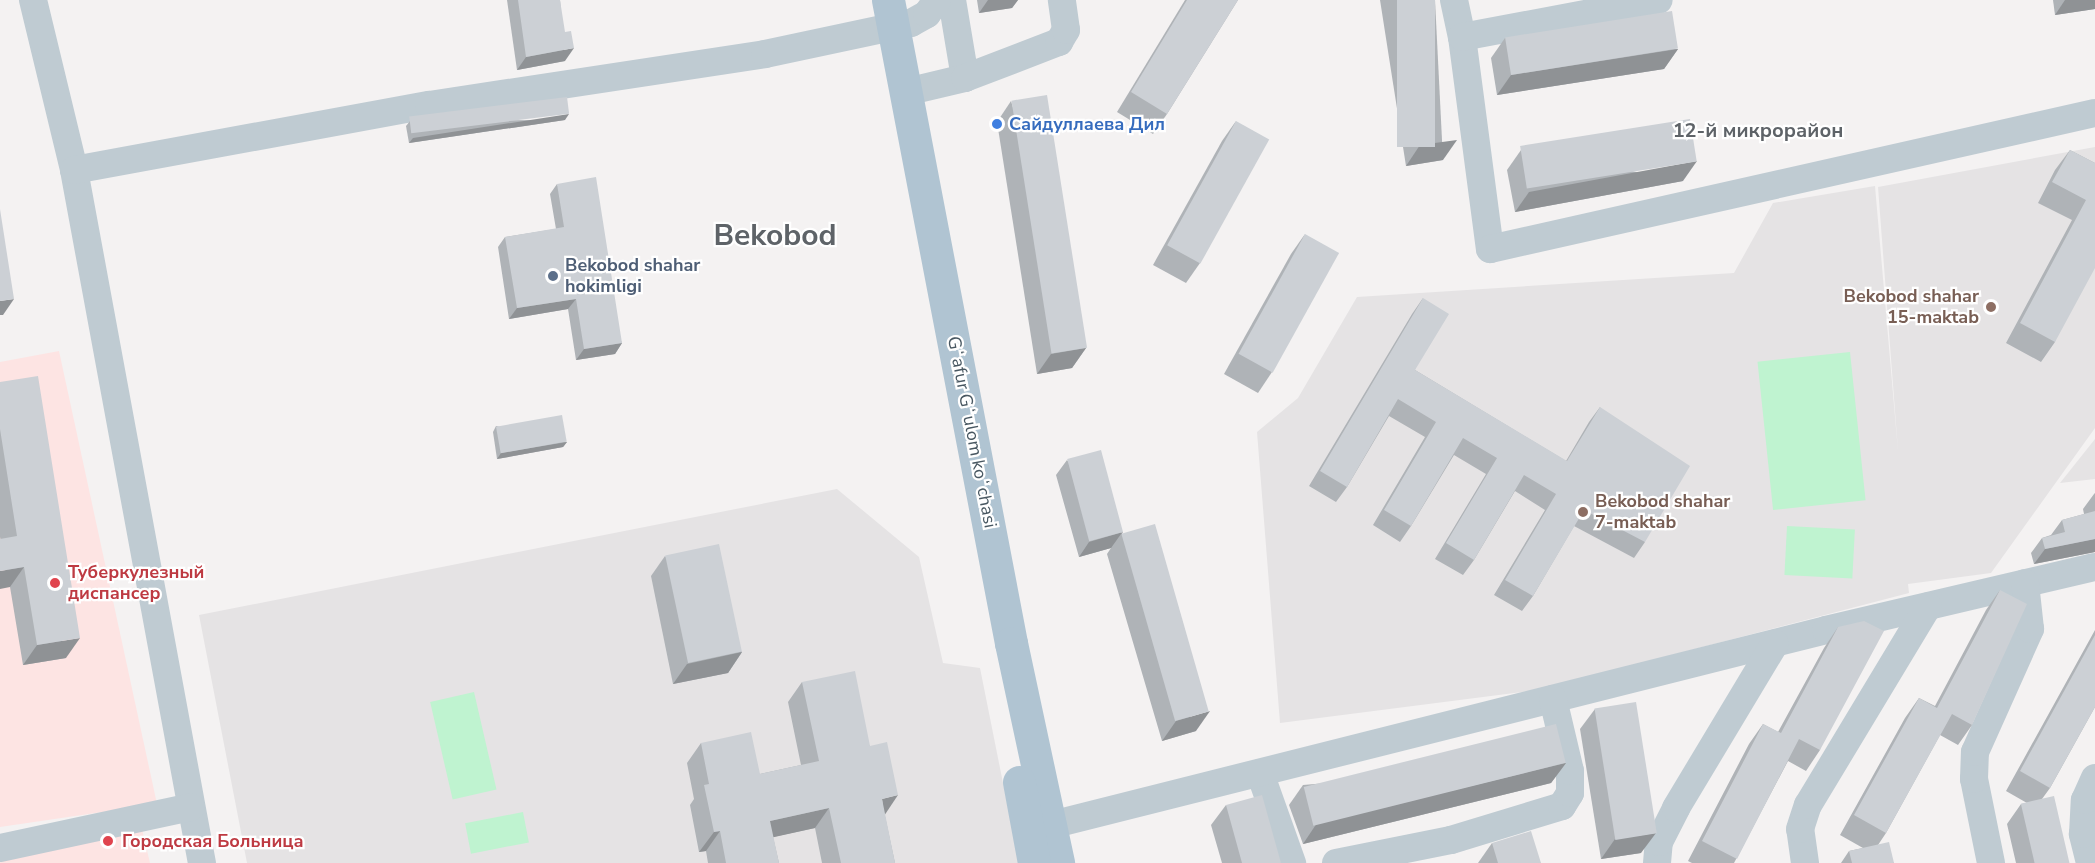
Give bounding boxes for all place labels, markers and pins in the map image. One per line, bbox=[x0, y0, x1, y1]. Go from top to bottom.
place label: Сайдуллаева Дил bbox=[1009, 113, 1165, 135]
marker: Сайдуллаева Дил bbox=[990, 117, 1004, 131]
place label: Bekobod shahar hokimligi bbox=[565, 255, 700, 298]
marker: Bekobod shahar hokimligi bbox=[546, 269, 560, 283]
place label: Bekobod shahar 15-maktab bbox=[1844, 286, 1979, 328]
marker: Bekobod shahar 15-maktab bbox=[1984, 300, 1998, 314]
place label: Bekobod shahar 7-maktab bbox=[1595, 491, 1730, 534]
marker: Bekobod shahar 7-maktab bbox=[1576, 505, 1590, 519]
place label: Туберкулезный диспансер bbox=[68, 562, 204, 604]
marker: Туберкулезный диспансер bbox=[46, 574, 64, 592]
place label: Городская Больница bbox=[122, 830, 304, 852]
marker: Городская Больница bbox=[99, 832, 117, 850]

